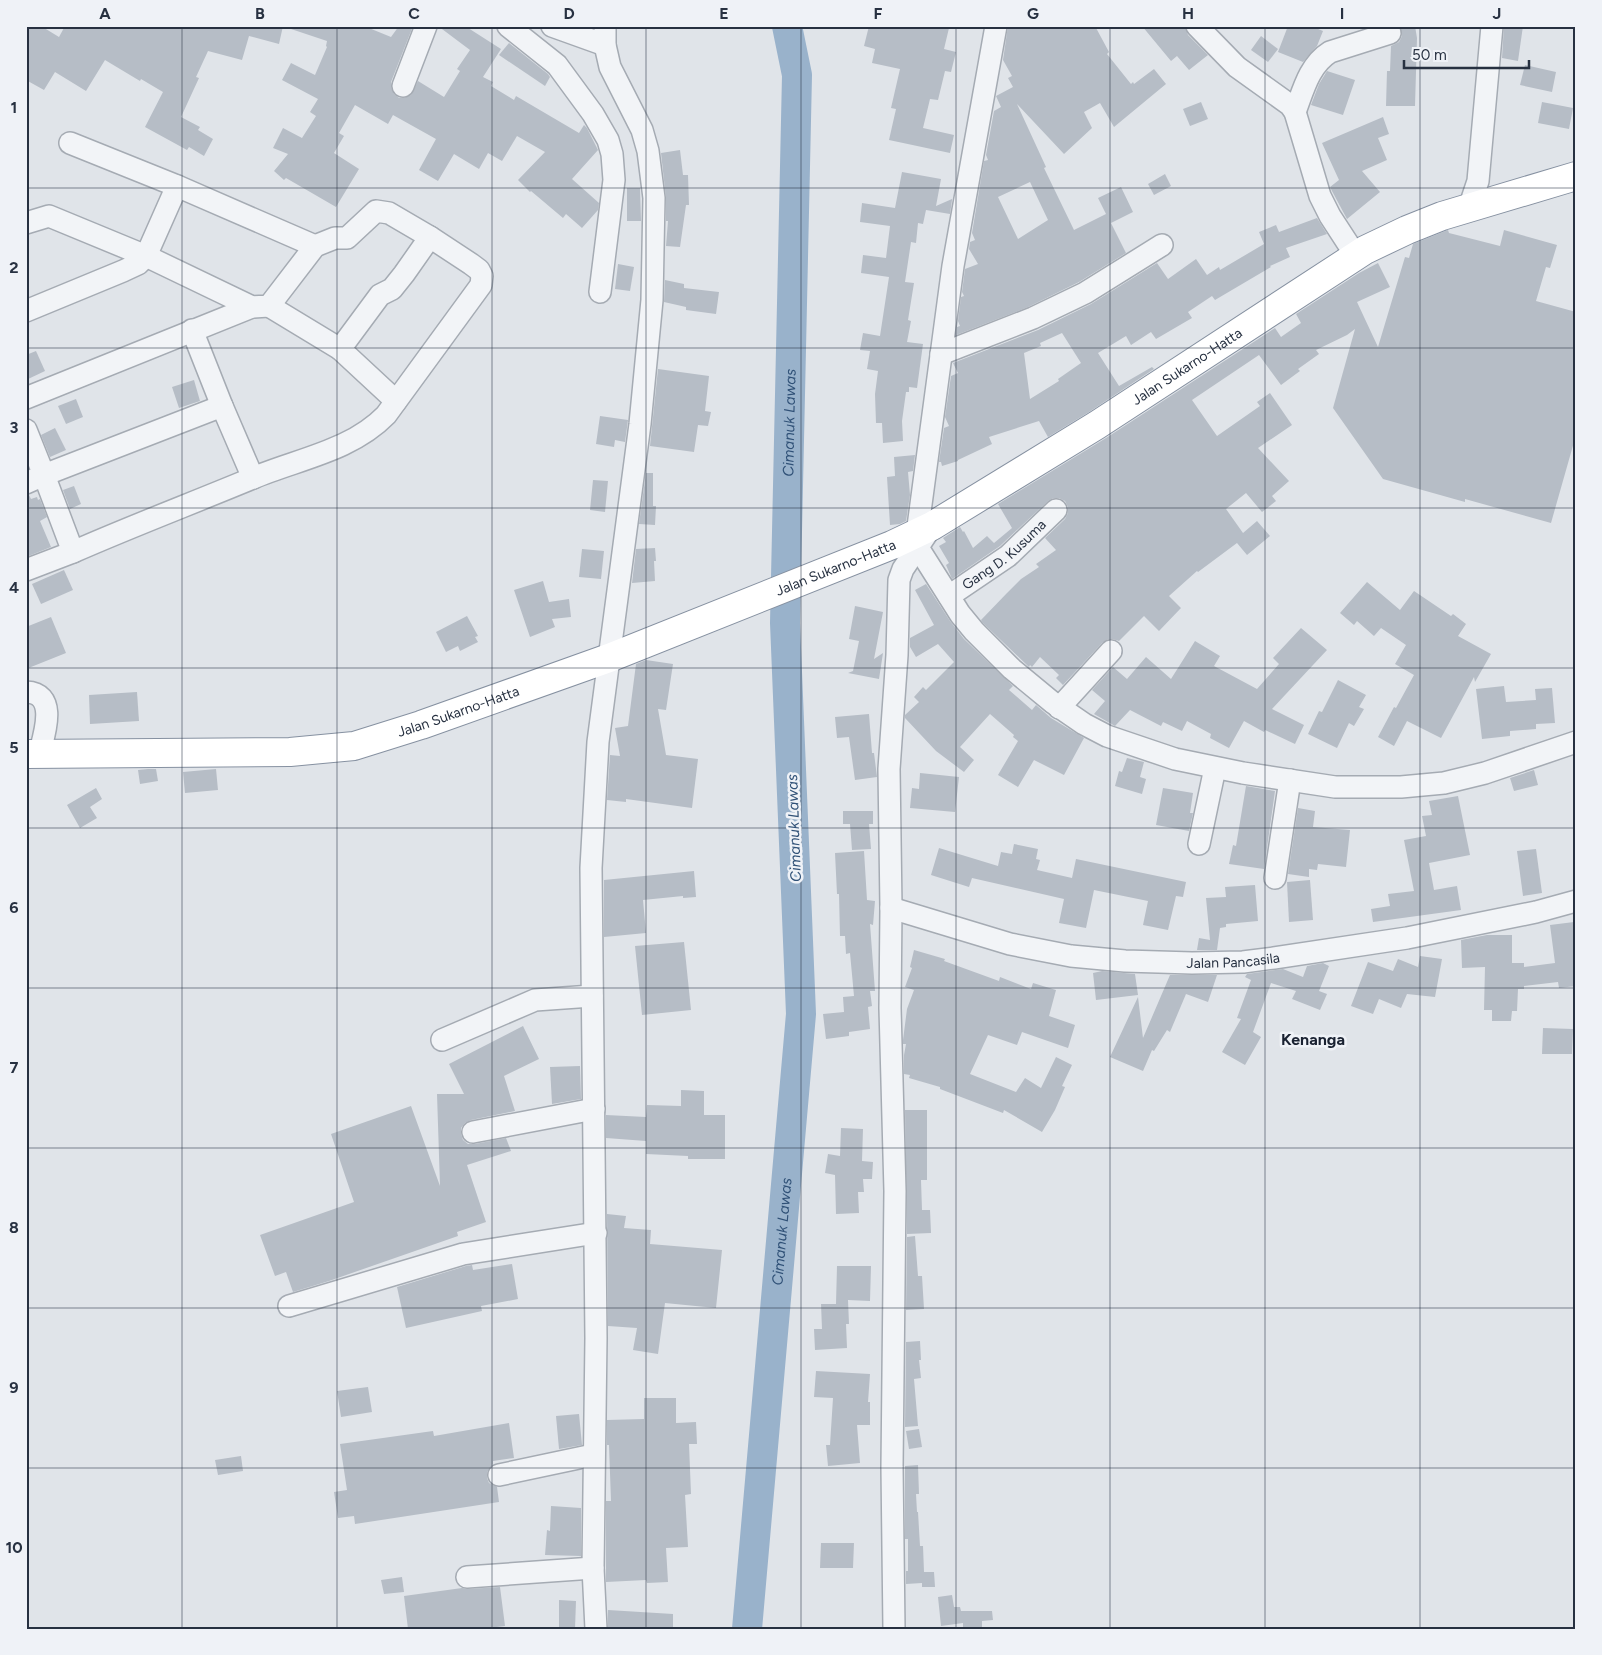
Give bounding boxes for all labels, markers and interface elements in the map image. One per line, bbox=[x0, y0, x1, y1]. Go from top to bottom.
text: A bbox=[99, 4, 111, 23]
text: B bbox=[255, 4, 265, 23]
text: C bbox=[408, 4, 420, 23]
text: D bbox=[563, 4, 575, 23]
text: E bbox=[719, 4, 729, 23]
text: F bbox=[874, 4, 883, 23]
text: G bbox=[1027, 4, 1039, 23]
text: H bbox=[1182, 4, 1194, 23]
text: I bbox=[1340, 4, 1344, 23]
text: J bbox=[1493, 4, 1501, 23]
scale bar bbox=[1404, 38, 1530, 70]
text: 50 m bbox=[1412, 46, 1447, 64]
text: 1 bbox=[11, 98, 17, 117]
text: 2 bbox=[9, 258, 19, 277]
street label: Jalan Sukarno-Hatta bbox=[1129, 324, 1245, 408]
water label: Cimanuk Lawas bbox=[779, 369, 800, 477]
text: 3 bbox=[10, 418, 19, 437]
street label: Gang D. Kusuma bbox=[959, 516, 1049, 593]
street label: Jalan Sukarno-Hatta bbox=[773, 536, 898, 599]
text: 4 bbox=[9, 578, 19, 597]
street label: Jalan Sukarno-Hatta bbox=[395, 682, 521, 740]
text: 5 bbox=[9, 738, 19, 757]
water label: Cimanuk Lawas bbox=[783, 774, 805, 882]
text: 6 bbox=[9, 898, 19, 917]
street label: Jalan Pancasila bbox=[1186, 949, 1281, 972]
district label: Kenanga bbox=[1281, 1030, 1345, 1049]
text: 7 bbox=[10, 1058, 19, 1077]
water label: Cimanuk Lawas bbox=[768, 1177, 796, 1286]
text: 8 bbox=[9, 1218, 19, 1237]
text: 9 bbox=[9, 1378, 19, 1397]
text: 10 bbox=[5, 1538, 23, 1557]

